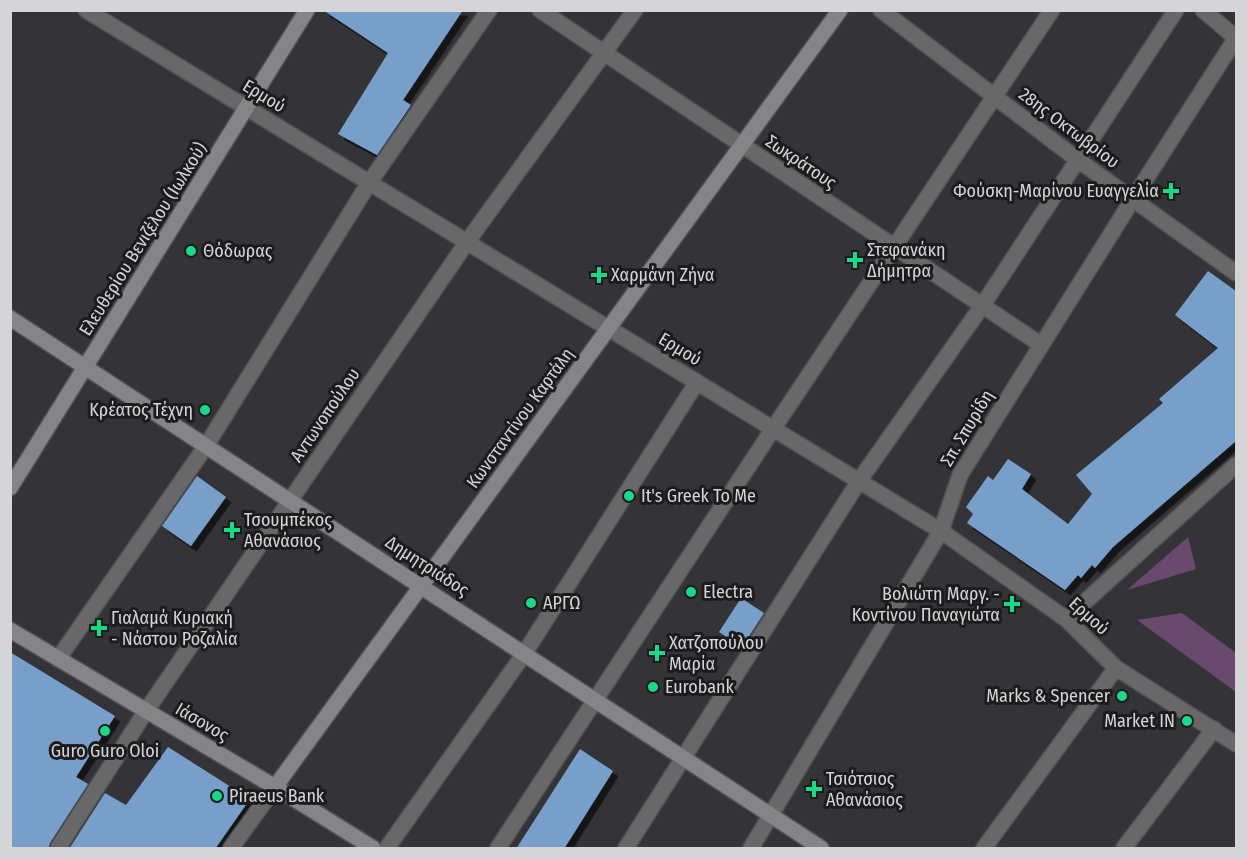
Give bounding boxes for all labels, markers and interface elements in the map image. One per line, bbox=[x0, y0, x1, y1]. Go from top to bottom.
street label: Ερμού bbox=[239, 75, 289, 117]
street label: 28ης Οκτωβρίου bbox=[1014, 83, 1124, 173]
street label: Σωκράτους bbox=[761, 130, 841, 194]
street label: Ελευθερίου Βενιζέλου (Ιωλκού) bbox=[74, 138, 212, 340]
place label: Φούσκη-Μαρίνου Ευαγγελία bbox=[953, 180, 1159, 202]
marker: Φούσκη-Μαρίνου Ευαγγελία bbox=[1164, 184, 1178, 198]
place label: Στεφανάκη Δήμητρα bbox=[867, 239, 946, 282]
place label: Θόδωρας bbox=[203, 240, 273, 262]
marker: Θόδωρας bbox=[184, 244, 198, 258]
marker: Στεφανάκη Δήμητρα bbox=[848, 253, 862, 267]
place label: Χαρμάνη Ζήνα bbox=[611, 264, 715, 286]
marker: Χαρμάνη Ζήνα bbox=[592, 268, 606, 282]
street label: Ερμού bbox=[655, 328, 705, 370]
street label: Κωνσταντίνου Καρτάλη bbox=[462, 343, 578, 493]
street label: Αντωνοπούλου bbox=[286, 364, 364, 466]
street label: Σπ. Σπυρίδη bbox=[936, 386, 998, 470]
place label: Κρέατος Τέχνη bbox=[89, 399, 193, 421]
marker: Κρέατος Τέχνη bbox=[198, 403, 212, 417]
place label: It's Greek To Me bbox=[641, 485, 756, 507]
marker: It's Greek To Me bbox=[622, 489, 636, 503]
place label: Τσουμπέκος Αθανάσιος bbox=[244, 509, 332, 552]
marker: Τσουμπέκος Αθανάσιος bbox=[225, 523, 239, 537]
street label: Δημητριάδος bbox=[381, 531, 473, 601]
place label: Electra bbox=[703, 581, 753, 603]
place label: Βολιώτη Μαργ. - Κοντίνου Παναγιώτα bbox=[852, 583, 1000, 626]
marker: Electra bbox=[684, 585, 698, 599]
place label: ΑΡΓΩ bbox=[543, 592, 580, 614]
street label: Ερμού bbox=[1065, 592, 1113, 640]
marker: ΑΡΓΩ bbox=[524, 596, 538, 610]
marker: Βολιώτη Μαργ. - Κοντίνου Παναγιώτα bbox=[1005, 597, 1019, 611]
place label: Γιαλαμά Κυριακή - Νάστου Ροζαλία bbox=[111, 607, 238, 650]
marker: Γιαλαμά Κυριακή - Νάστου Ροζαλία bbox=[92, 621, 106, 635]
place label: Χατζοπούλου Μαρία bbox=[669, 632, 764, 675]
marker: Χατζοπούλου Μαρία bbox=[650, 646, 664, 660]
place label: Eurobank bbox=[665, 676, 735, 698]
marker: Eurobank bbox=[646, 680, 660, 694]
place label: Marks & Spencer bbox=[986, 685, 1111, 707]
marker: Marks & Spencer bbox=[1115, 689, 1129, 703]
street label: Ιάσονος bbox=[171, 698, 233, 746]
place label: Market IN bbox=[1104, 710, 1175, 732]
marker: Market IN bbox=[1180, 714, 1194, 728]
marker: Guro Guro Oloi bbox=[98, 724, 112, 738]
place label: Guro Guro Oloi bbox=[51, 740, 159, 762]
place label: Τσιότσιος Αθανάσιος bbox=[826, 768, 903, 811]
marker: Τσιότσιος Αθανάσιος bbox=[807, 782, 821, 796]
place label: Piraeus Bank bbox=[229, 785, 325, 807]
marker: Piraeus Bank bbox=[210, 789, 224, 803]

